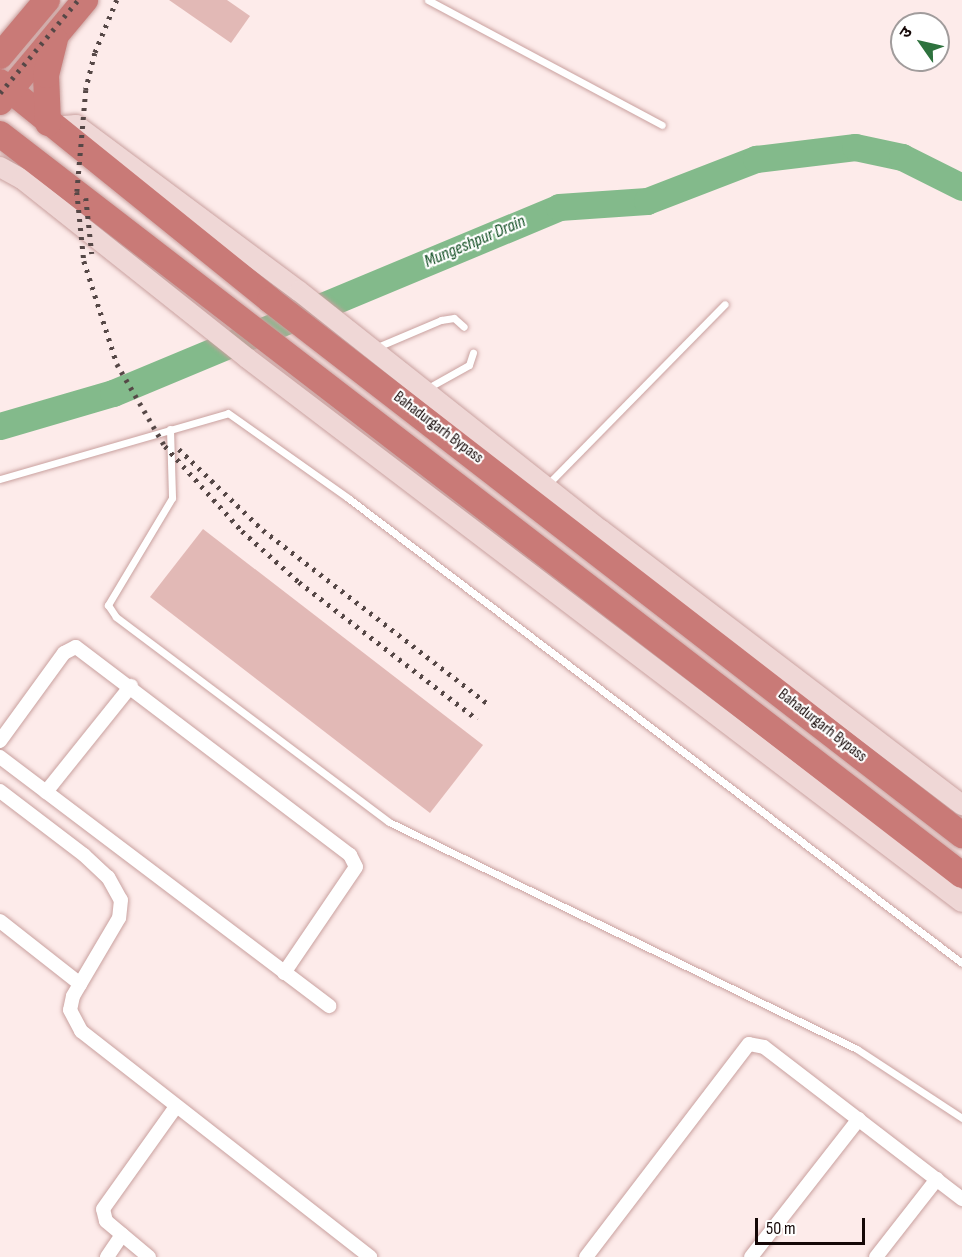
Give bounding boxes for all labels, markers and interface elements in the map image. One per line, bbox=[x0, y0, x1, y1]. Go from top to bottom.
north arrow bbox=[890, 12, 950, 72]
text: उ bbox=[896, 24, 917, 42]
water label: Mungeshpur Drain bbox=[421, 211, 529, 273]
street label: Bahadurgarh Bypass bbox=[389, 388, 487, 468]
street label: Bahadurgarh Bypass bbox=[774, 685, 870, 767]
scale bar bbox=[758, 1206, 868, 1244]
text: 50 m bbox=[766, 1218, 796, 1239]

